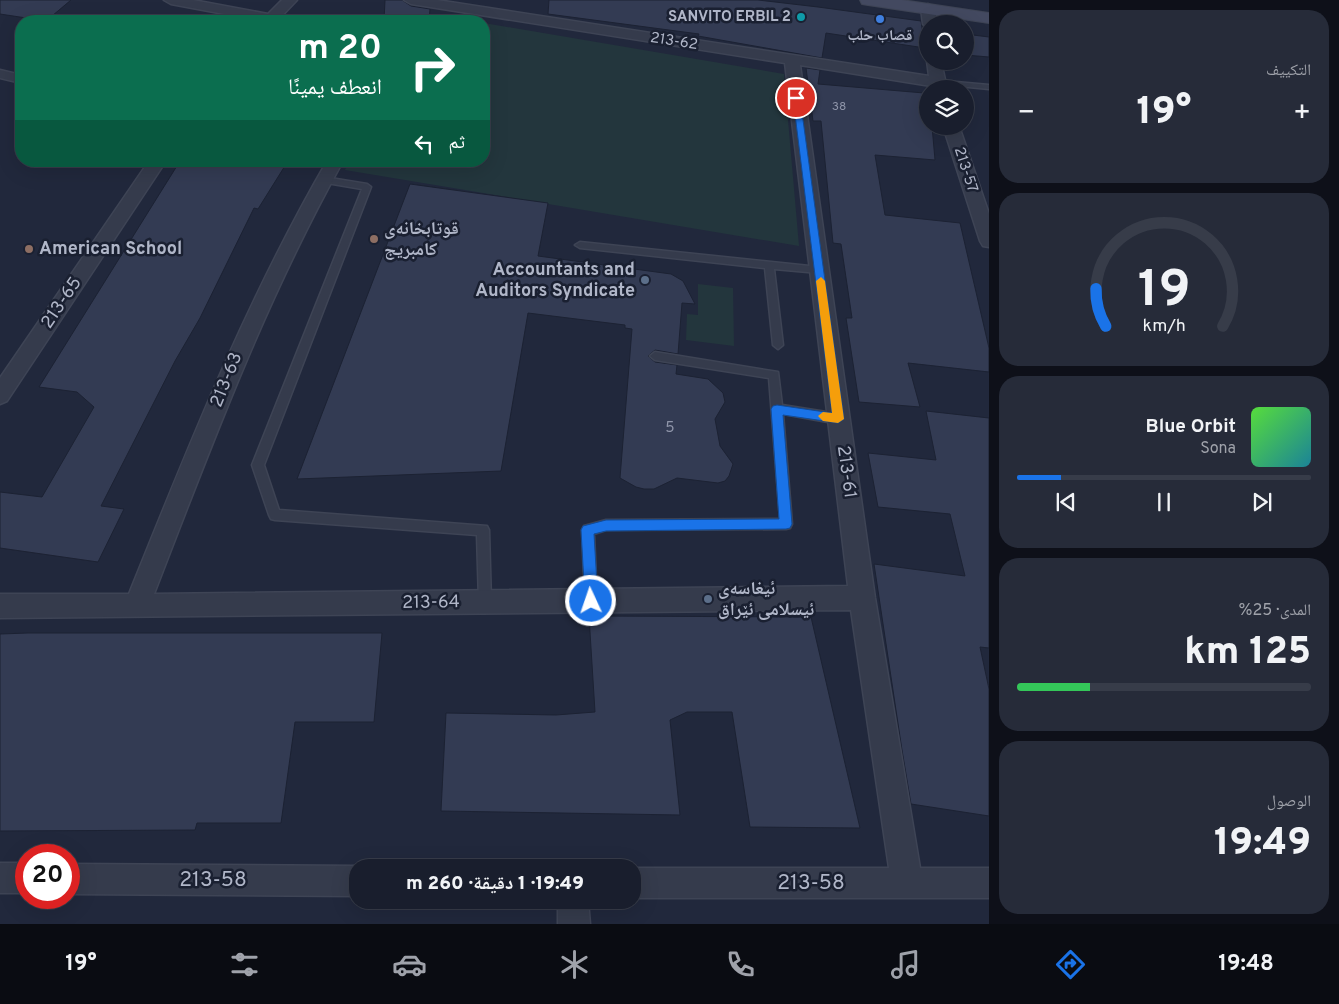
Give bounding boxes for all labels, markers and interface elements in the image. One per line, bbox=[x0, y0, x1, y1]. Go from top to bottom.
place label: SANVITO ERBIL 2 bbox=[668, 8, 791, 27]
marker: SANVITO ERBIL 2 bbox=[795, 11, 807, 23]
marker: قصاب حلب bbox=[874, 13, 886, 25]
map controls bbox=[919, 15, 974, 135]
button: search bbox=[919, 15, 974, 70]
text: 20 m bbox=[298, 27, 382, 71]
place label: قصاب حلب bbox=[848, 27, 912, 46]
street label: 213-62 bbox=[649, 29, 699, 55]
icon: right bbox=[400, 35, 465, 100]
text: التكييف bbox=[1266, 61, 1311, 81]
text: انعطف يمينًا bbox=[288, 75, 382, 102]
pin bbox=[775, 77, 817, 119]
button: layers bbox=[919, 80, 974, 135]
icon: arrive bbox=[782, 84, 810, 112]
text: 19° bbox=[1136, 89, 1192, 138]
text: − bbox=[1017, 96, 1035, 132]
text: + bbox=[1293, 96, 1311, 132]
house number: 38 bbox=[832, 99, 846, 115]
icon: left bbox=[410, 130, 438, 158]
text: ثم bbox=[448, 131, 465, 155]
street label: 213-57 bbox=[949, 145, 981, 195]
place label: قوتابخانەی کامبریج bbox=[384, 218, 459, 262]
marker: قوتابخانەی کامبریج bbox=[368, 233, 380, 245]
place label: American School bbox=[39, 238, 182, 261]
marker: American School bbox=[23, 243, 35, 255]
place label: Accountants and Auditors Syndicate bbox=[475, 259, 635, 303]
text: 19 bbox=[1138, 259, 1190, 325]
street label: 213-65 bbox=[36, 273, 88, 333]
marker: Accountants and Auditors Syndicate bbox=[639, 274, 651, 286]
text: km/h bbox=[1142, 315, 1186, 338]
street label: 213-63 bbox=[206, 349, 248, 411]
text: Blue Orbit bbox=[1146, 415, 1236, 439]
house number: 5 bbox=[665, 419, 675, 438]
text: Sona bbox=[1200, 439, 1236, 459]
street label: 213-61 bbox=[831, 444, 861, 500]
icon: previous bbox=[1052, 488, 1080, 516]
icon: pause bbox=[1150, 488, 1178, 516]
icon: next bbox=[1248, 488, 1276, 516]
position arrow bbox=[564, 574, 616, 626]
place label: ئیغاسەی ئیسلامی ئێراق bbox=[718, 578, 814, 622]
street label: 213-64 bbox=[402, 591, 460, 615]
marker: ئیغاسەی ئیسلامی ئێراق bbox=[702, 593, 714, 605]
text: المدى · 25% bbox=[1239, 601, 1311, 621]
text: 125 km bbox=[1184, 629, 1311, 678]
text: الوصول bbox=[1267, 792, 1311, 812]
text: 19:49 bbox=[1214, 820, 1311, 869]
speed limit sign: 20 bbox=[15, 844, 80, 909]
street label: 213-58 bbox=[179, 867, 247, 894]
street label: 213-58 bbox=[777, 870, 845, 897]
text: 19:49 · 1 دقيقة · 260 m bbox=[406, 872, 584, 896]
icon: filters bbox=[227, 947, 262, 982]
icon: car bbox=[392, 947, 427, 982]
icon: climate bbox=[557, 947, 592, 982]
icon: phone bbox=[723, 947, 758, 982]
icon: music bbox=[888, 947, 923, 982]
icon: directions bbox=[1053, 947, 1088, 982]
text: 19° bbox=[65, 951, 97, 978]
text: 19:48 bbox=[1218, 951, 1274, 978]

